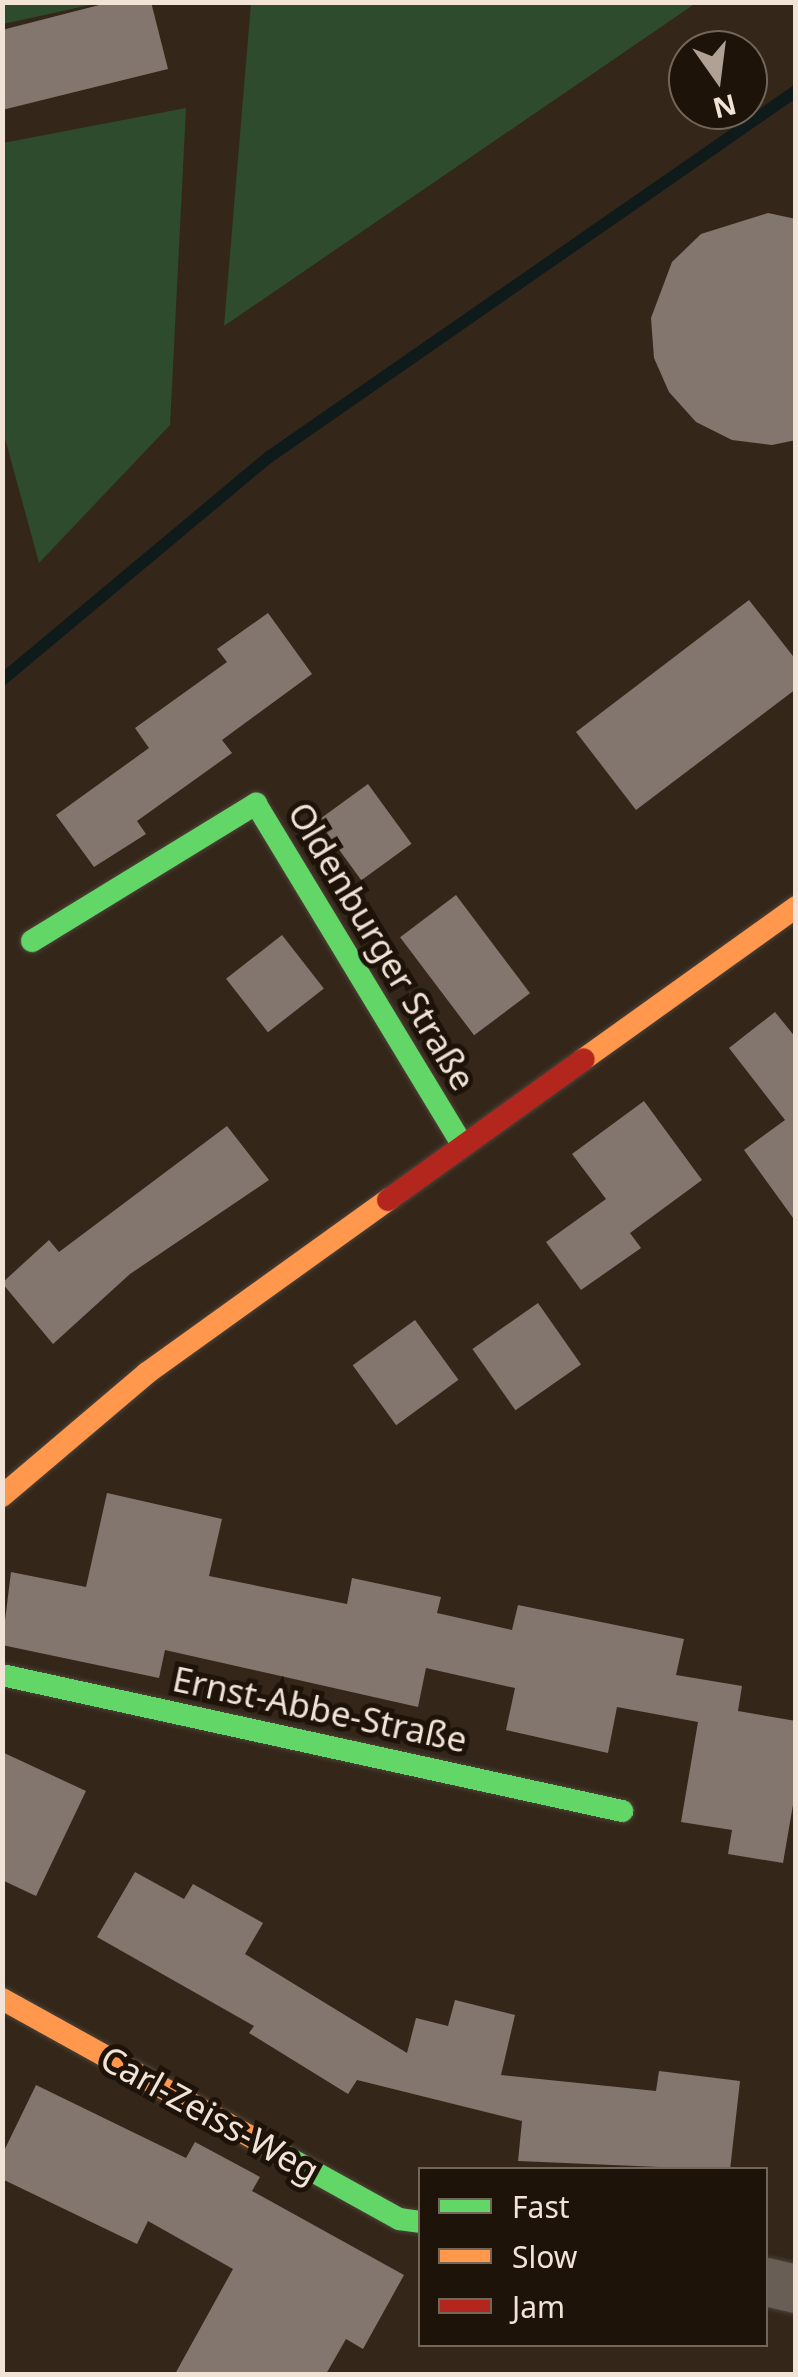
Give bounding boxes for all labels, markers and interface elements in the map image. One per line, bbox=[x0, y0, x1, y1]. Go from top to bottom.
north arrow bbox=[668, 30, 768, 130]
text: N bbox=[709, 86, 740, 128]
street label: Oldenburger Straße bbox=[279, 794, 485, 1098]
street label: Ernst-Abbe-Straße bbox=[169, 1657, 471, 1761]
street label: Carl-Zeiss-Weg bbox=[93, 2037, 327, 2191]
legend bbox=[418, 2167, 768, 2347]
text: Fast bbox=[512, 2186, 570, 2227]
text: Slow bbox=[512, 2236, 577, 2277]
text: Jam bbox=[512, 2286, 565, 2327]

